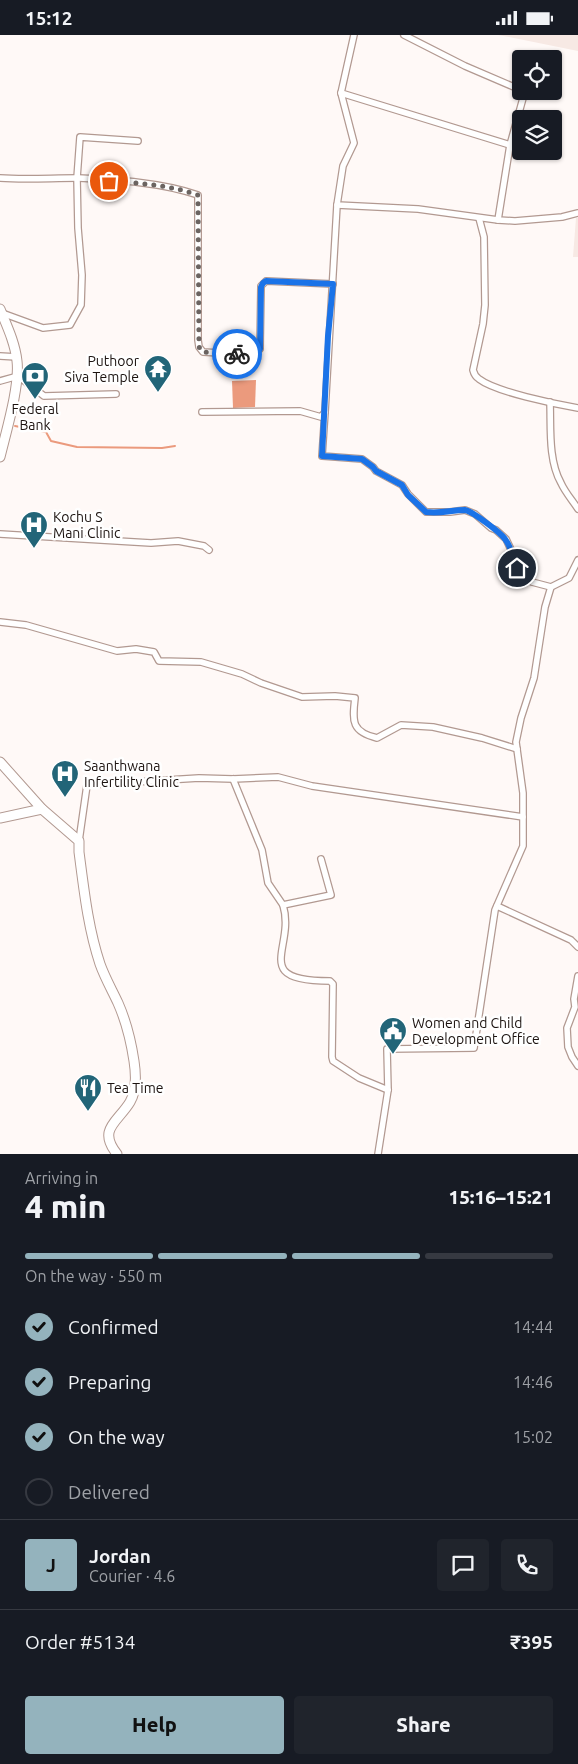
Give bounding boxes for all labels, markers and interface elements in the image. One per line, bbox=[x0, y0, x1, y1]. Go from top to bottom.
text: 15:12 bbox=[25, 7, 73, 29]
map controls bbox=[512, 50, 562, 160]
button: locate bbox=[512, 50, 562, 100]
button: layers bbox=[512, 110, 562, 160]
pin bbox=[88, 160, 130, 202]
icon: bag bbox=[95, 167, 123, 195]
courier bbox=[212, 329, 262, 379]
icon: bike bbox=[223, 340, 251, 368]
place label: Puthoor Siva Temple bbox=[65, 353, 140, 385]
temple icon: Puthoor Siva Temple bbox=[143, 354, 173, 393]
bank icon: Federal Bank bbox=[20, 361, 50, 400]
place label: Federal Bank bbox=[11, 401, 59, 433]
place label: Kochu S Mani Clinic bbox=[53, 509, 121, 541]
hospital icon: Kochu S Mani Clinic bbox=[19, 510, 49, 549]
pin bbox=[496, 547, 538, 589]
icon: home bbox=[503, 554, 531, 582]
place label: Saanthwana Infertility Clinic bbox=[84, 758, 179, 790]
hospital icon: Saanthwana Infertility Clinic bbox=[50, 759, 80, 798]
place label: Women and Child Development Office bbox=[412, 1015, 540, 1047]
public building icon: Women and Child Development Office bbox=[378, 1016, 408, 1055]
restaurant icon: Tea Time bbox=[73, 1073, 103, 1112]
place label: Tea Time bbox=[107, 1080, 164, 1096]
text: Arriving in bbox=[25, 1169, 98, 1187]
text: 15:16–15:21 bbox=[448, 1186, 553, 1208]
text: 4 min bbox=[25, 1188, 106, 1224]
text: On the way · 550 m bbox=[25, 1267, 162, 1285]
icon: check bbox=[25, 1313, 53, 1341]
text: Confirmed bbox=[68, 1316, 159, 1338]
text: 14:44 bbox=[513, 1318, 553, 1336]
icon: check bbox=[25, 1368, 53, 1396]
text: Preparing bbox=[68, 1371, 152, 1393]
text: 14:46 bbox=[513, 1373, 553, 1391]
icon: check bbox=[25, 1423, 53, 1451]
text: On the way bbox=[68, 1426, 165, 1448]
text: 15:02 bbox=[513, 1428, 553, 1446]
text: Delivered bbox=[68, 1481, 150, 1503]
button: chat bbox=[437, 1539, 489, 1591]
button: phone bbox=[501, 1539, 553, 1591]
text: Jordan bbox=[89, 1545, 151, 1567]
text: J bbox=[46, 1554, 56, 1576]
text: Courier · 4.6 bbox=[89, 1567, 175, 1585]
text: Order #5134 bbox=[25, 1631, 135, 1653]
text: ₹395 bbox=[510, 1631, 553, 1653]
button: Help bbox=[25, 1696, 284, 1754]
button: Share bbox=[294, 1696, 553, 1754]

